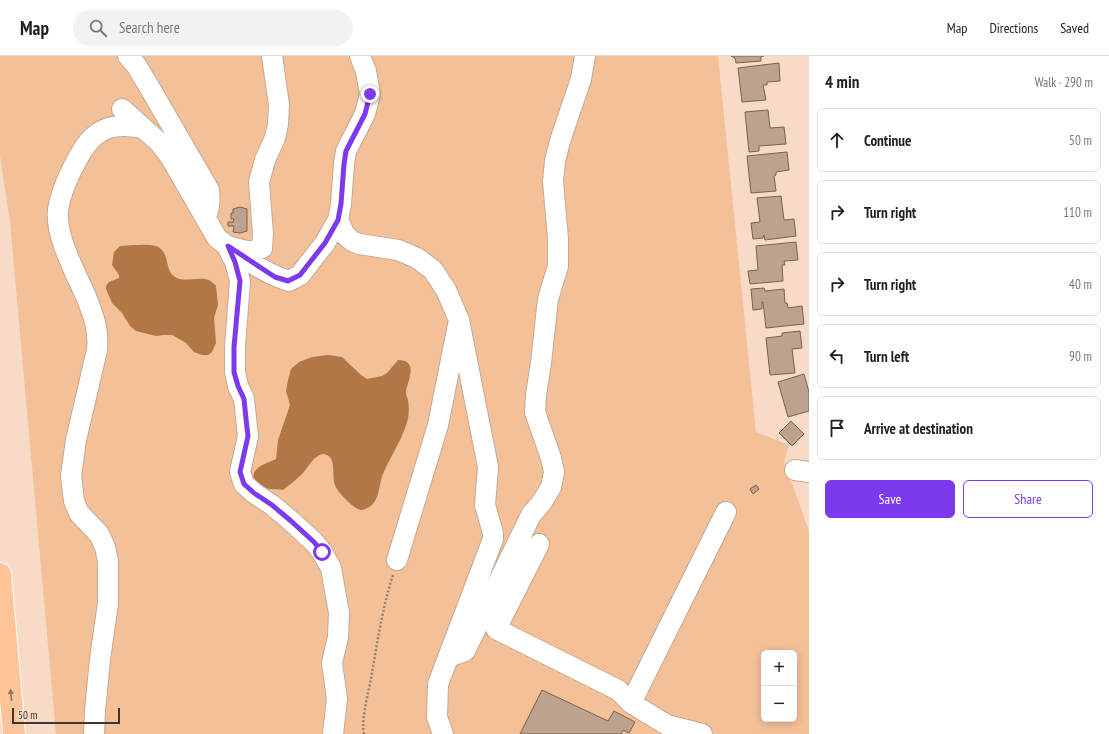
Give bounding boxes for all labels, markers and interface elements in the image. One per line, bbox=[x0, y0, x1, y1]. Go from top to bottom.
search box bbox=[73, 10, 353, 46]
text: Map bbox=[20, 16, 49, 40]
icon: search bbox=[87, 17, 109, 39]
text: Search here bbox=[119, 18, 180, 37]
text: Map bbox=[947, 19, 967, 37]
text: Directions bbox=[989, 19, 1038, 37]
text: Saved bbox=[1060, 19, 1089, 37]
text: 4 min bbox=[825, 71, 859, 93]
text: Walk · 290 m bbox=[1035, 74, 1093, 91]
route end bbox=[361, 85, 379, 103]
icon: ahead bbox=[826, 129, 848, 151]
text: Continue bbox=[864, 131, 911, 150]
text: 50 m bbox=[1069, 132, 1092, 149]
icon: right bbox=[826, 201, 848, 223]
text: Turn right bbox=[864, 203, 916, 222]
text: 110 m bbox=[1063, 204, 1092, 221]
icon: right bbox=[826, 273, 848, 295]
text: Turn right bbox=[864, 275, 916, 294]
text: 40 m bbox=[1069, 276, 1092, 293]
icon: left bbox=[826, 345, 848, 367]
text: Turn left bbox=[864, 347, 909, 366]
text: 90 m bbox=[1069, 348, 1092, 365]
icon: arrive bbox=[826, 417, 848, 439]
text: Arrive at destination bbox=[864, 419, 973, 438]
button: Save bbox=[825, 480, 955, 518]
button: Share bbox=[963, 480, 1093, 518]
route start bbox=[313, 543, 331, 561]
map controls bbox=[761, 650, 797, 722]
button: + bbox=[761, 650, 797, 686]
button: − bbox=[761, 686, 797, 722]
one-way arrow bbox=[7, 689, 14, 701]
scale bar bbox=[12, 706, 120, 725]
text: 50 m bbox=[18, 708, 37, 722]

